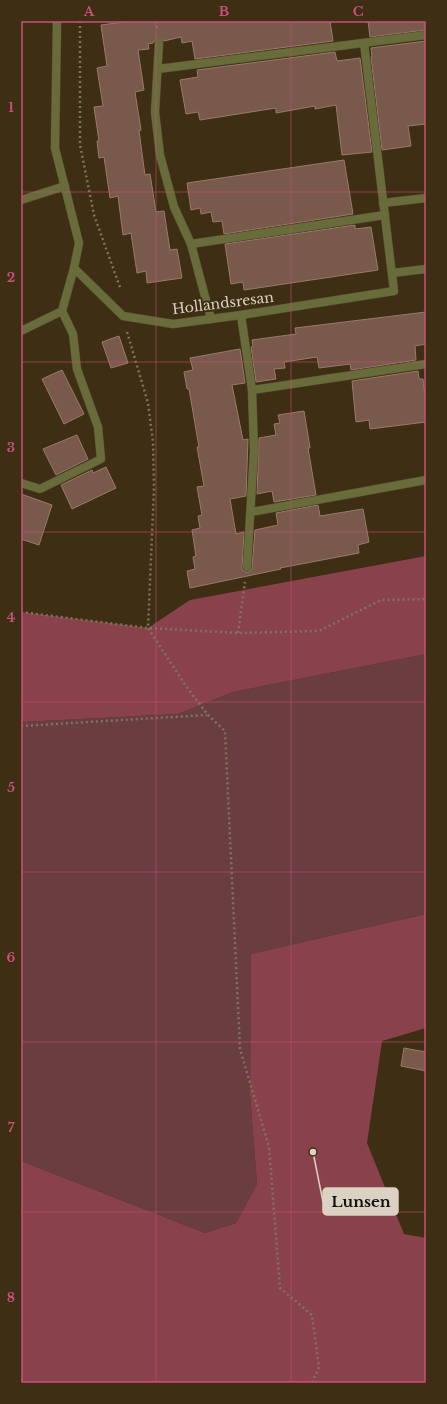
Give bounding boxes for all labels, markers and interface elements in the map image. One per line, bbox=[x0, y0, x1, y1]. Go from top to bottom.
text: A bbox=[83, 3, 95, 20]
text: B bbox=[219, 3, 229, 20]
text: C bbox=[353, 3, 364, 20]
text: 1 bbox=[8, 99, 14, 116]
text: 2 bbox=[7, 269, 15, 286]
street label: Hollandsresan bbox=[171, 288, 275, 318]
text: 3 bbox=[7, 439, 15, 456]
text: 4 bbox=[7, 609, 16, 626]
text: 5 bbox=[7, 779, 15, 796]
text: 6 bbox=[7, 949, 16, 966]
text: 7 bbox=[8, 1119, 15, 1136]
callout: Lunsen bbox=[323, 1188, 398, 1215]
text: Lunsen bbox=[331, 1192, 391, 1211]
text: 8 bbox=[7, 1289, 15, 1306]

